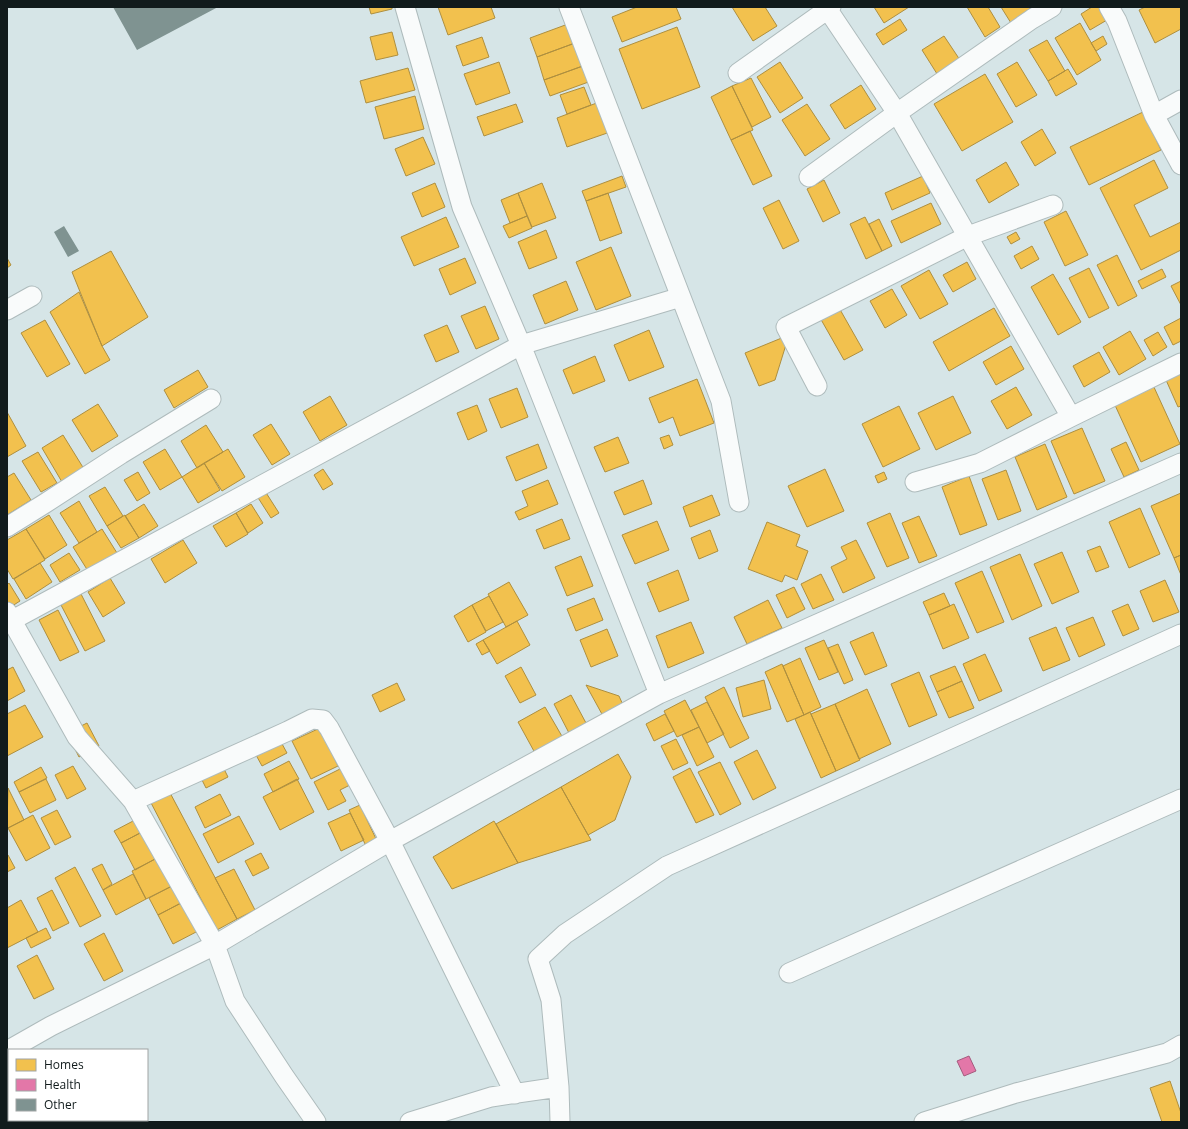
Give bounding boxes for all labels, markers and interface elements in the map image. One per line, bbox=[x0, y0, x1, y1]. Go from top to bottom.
legend bbox=[8, 1049, 148, 1121]
text: Homes bbox=[44, 1056, 84, 1073]
text: Health bbox=[44, 1076, 81, 1093]
text: Other bbox=[44, 1096, 77, 1113]

